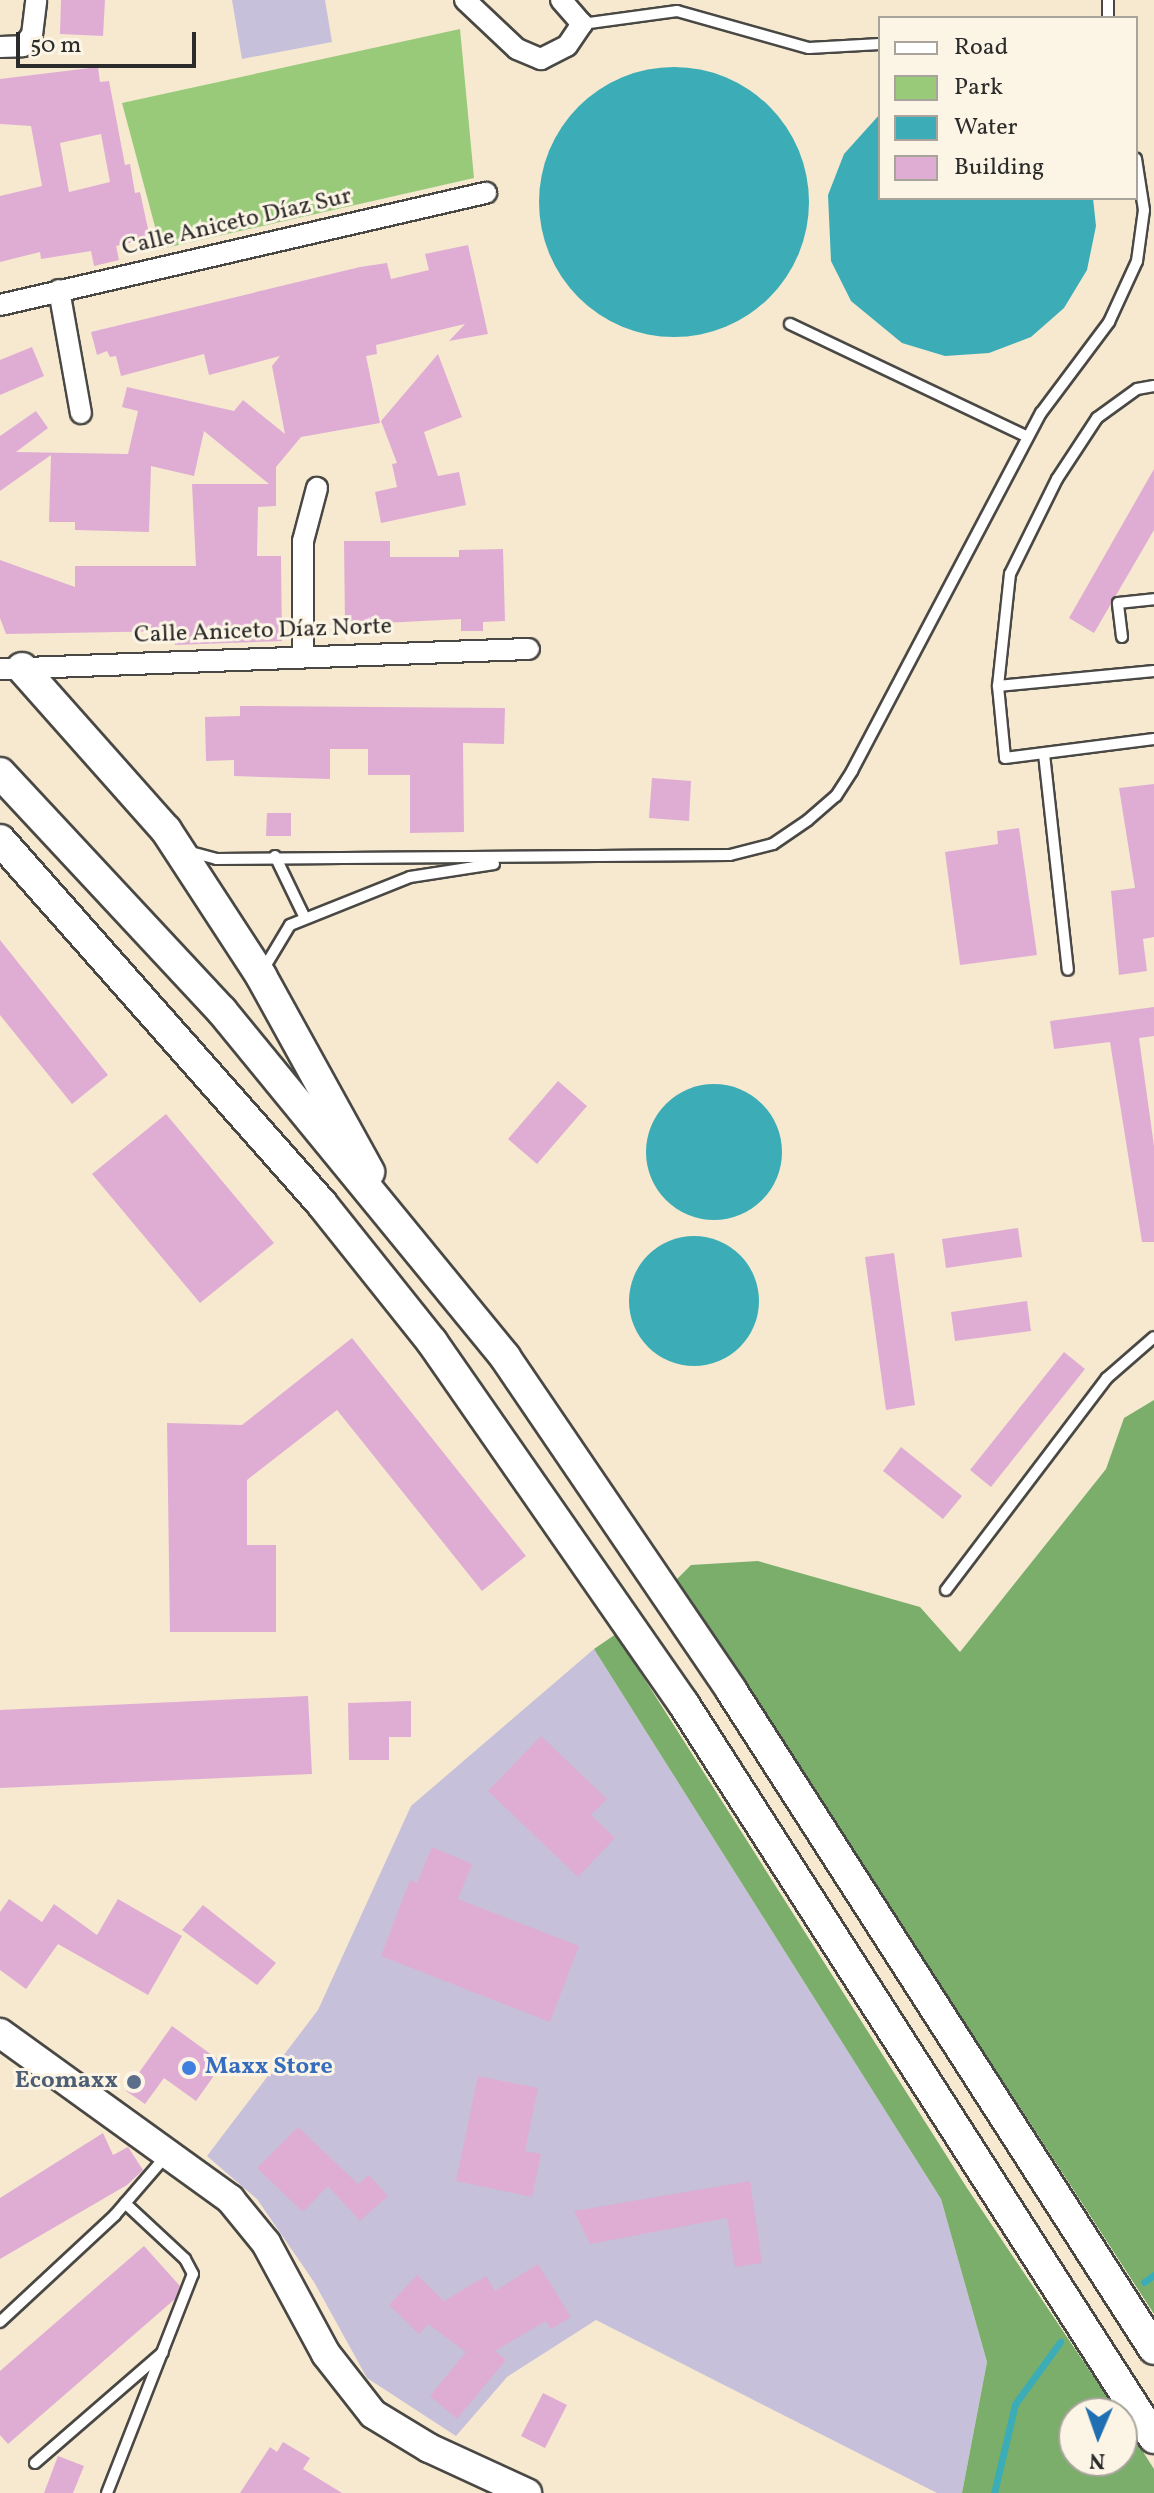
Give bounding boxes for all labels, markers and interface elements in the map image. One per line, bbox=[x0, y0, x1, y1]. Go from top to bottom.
scale bar bbox=[20, 16, 200, 66]
legend bbox=[878, 16, 1138, 200]
text: 50 m bbox=[30, 29, 82, 63]
text: Road bbox=[954, 31, 1008, 65]
text: Park bbox=[954, 71, 1003, 105]
text: Water bbox=[954, 111, 1018, 145]
text: Building bbox=[954, 151, 1044, 185]
street label: Calle Aniceto Díaz Sur bbox=[119, 183, 355, 263]
street label: Calle Aniceto Díaz Norte bbox=[133, 613, 393, 651]
place label: Maxx Store bbox=[205, 2054, 333, 2082]
marker: Maxx Store bbox=[180, 2059, 198, 2077]
place label: Ecomaxx bbox=[15, 2068, 118, 2096]
marker: Ecomaxx bbox=[125, 2073, 143, 2091]
north arrow bbox=[1058, 2397, 1138, 2477]
text: N bbox=[1089, 2444, 1106, 2475]

